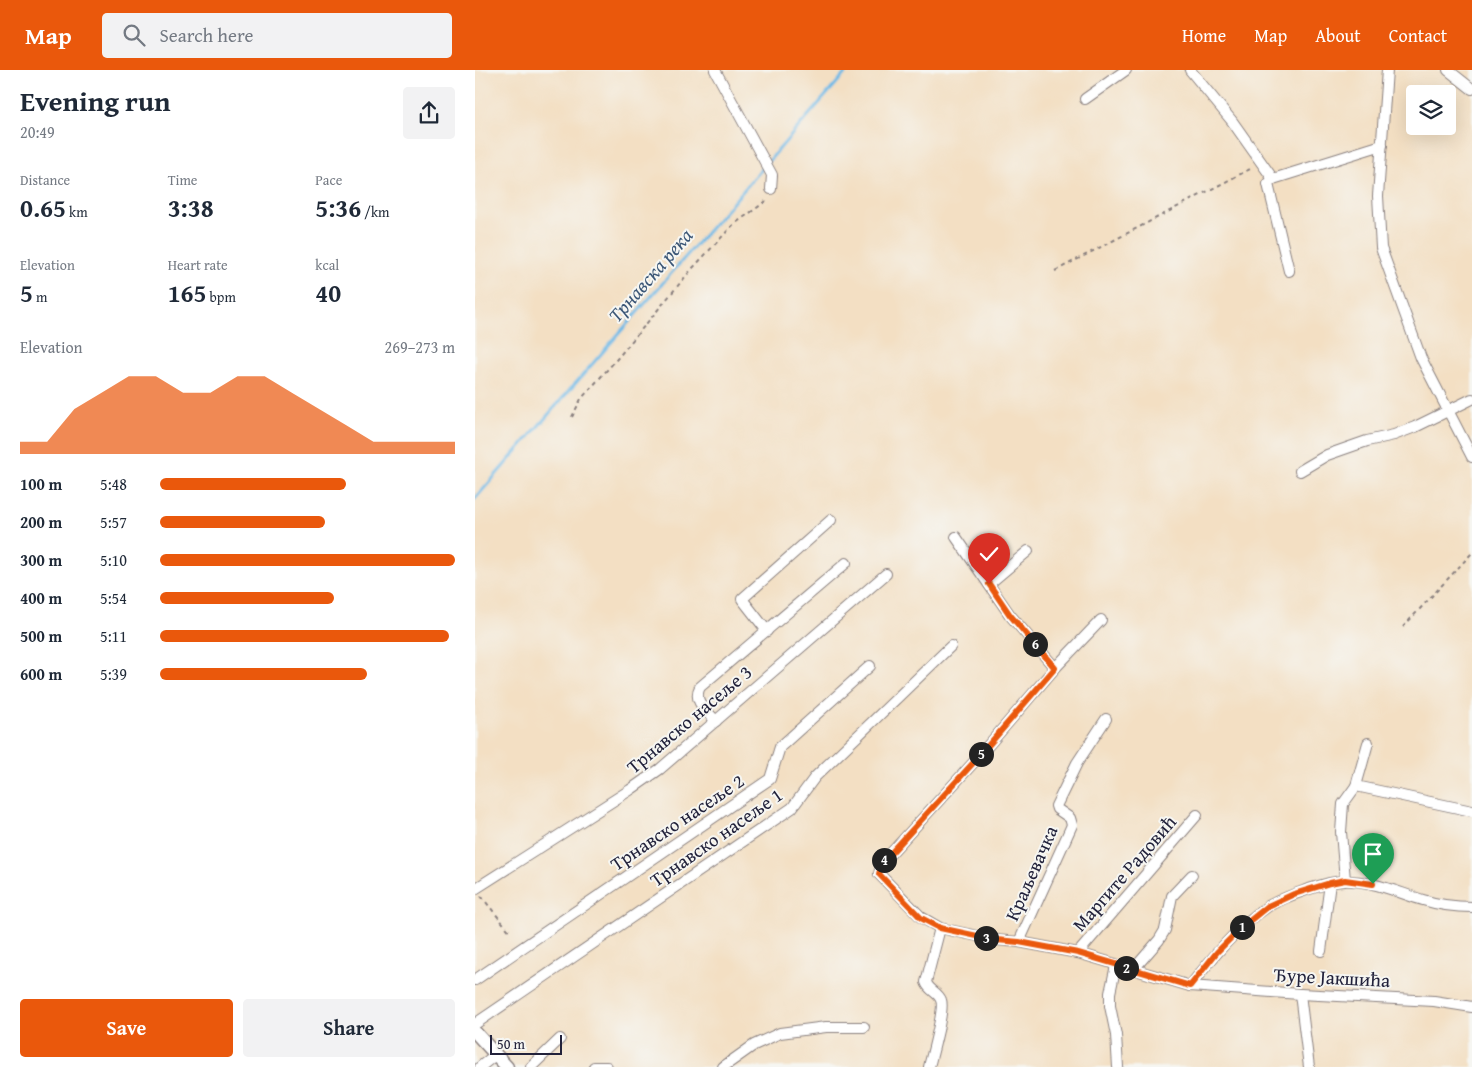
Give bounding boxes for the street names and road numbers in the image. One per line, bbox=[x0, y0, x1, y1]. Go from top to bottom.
street label: Трнавско насеље 3 bbox=[620, 658, 758, 780]
street label: Трнавско насеље 2 bbox=[604, 767, 750, 877]
street label: Трнавско насеље 1 bbox=[644, 781, 788, 893]
street label: Маргите Радовић bbox=[1065, 808, 1183, 937]
street label: Краљевачка bbox=[998, 821, 1064, 925]
street label: Ђуре Јакшића bbox=[1273, 960, 1391, 994]

